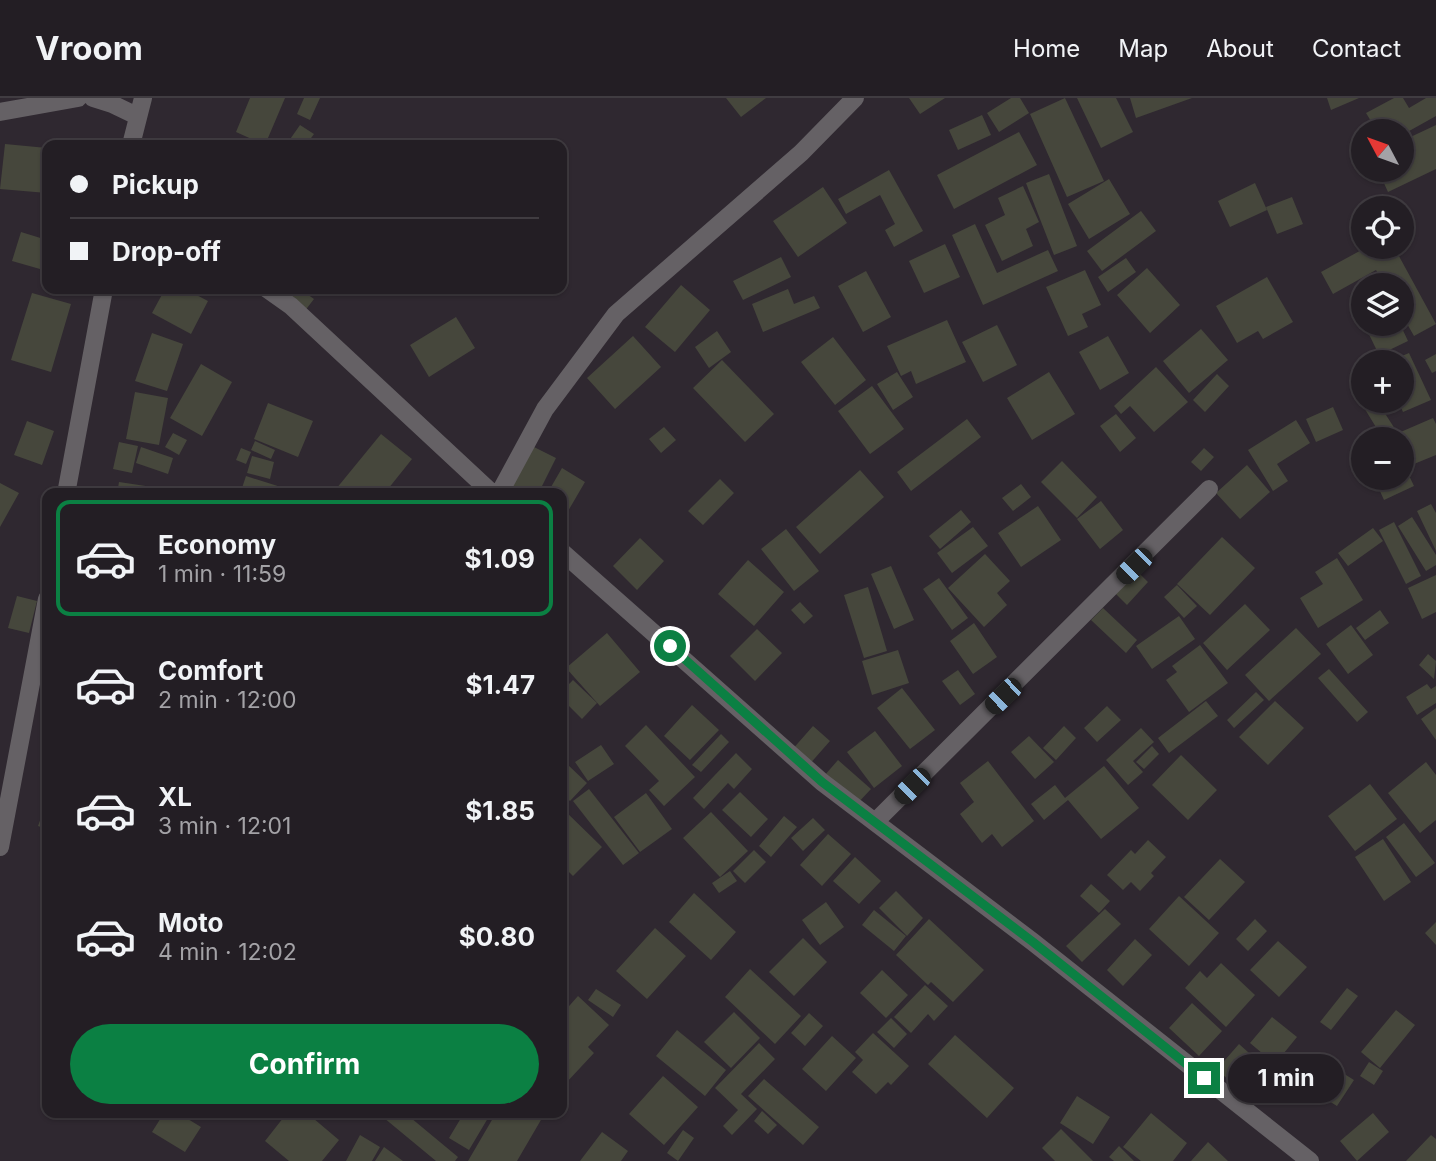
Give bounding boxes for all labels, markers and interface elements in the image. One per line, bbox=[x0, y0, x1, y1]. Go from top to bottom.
text: Vroom bbox=[35, 28, 143, 68]
text: Home bbox=[1013, 34, 1080, 63]
text: Map bbox=[1118, 34, 1168, 63]
text: About bbox=[1206, 34, 1274, 63]
text: Contact bbox=[1312, 34, 1401, 63]
north arrow bbox=[1351, 119, 1414, 182]
map controls bbox=[1351, 119, 1414, 490]
text: Pickup bbox=[112, 169, 199, 200]
button: locate bbox=[1351, 196, 1414, 259]
text: Drop-off bbox=[112, 236, 221, 267]
button: layers bbox=[1351, 273, 1414, 336]
button: + bbox=[1351, 350, 1414, 413]
button: − bbox=[1351, 427, 1414, 490]
icon: car bbox=[74, 527, 137, 590]
text: Economy bbox=[158, 529, 276, 560]
text: $1.09 bbox=[464, 543, 535, 574]
car bbox=[1112, 544, 1157, 588]
text: 1 min · 11:59 bbox=[158, 560, 286, 588]
route start bbox=[654, 630, 686, 662]
icon: car bbox=[74, 653, 137, 716]
text: Comfort bbox=[158, 655, 263, 686]
text: $1.47 bbox=[465, 669, 535, 700]
car bbox=[981, 674, 1026, 718]
text: 2 min · 12:00 bbox=[158, 686, 296, 714]
car bbox=[890, 764, 935, 808]
icon: car bbox=[74, 779, 137, 842]
text: XL bbox=[158, 781, 192, 812]
text: $1.85 bbox=[465, 795, 535, 826]
text: 3 min · 12:01 bbox=[158, 812, 291, 840]
icon: car bbox=[74, 905, 137, 968]
text: Moto bbox=[158, 907, 223, 938]
text: $0.80 bbox=[459, 921, 535, 952]
text: 4 min · 12:02 bbox=[158, 938, 297, 966]
button: Confirm bbox=[70, 1024, 539, 1104]
callout: 1 min bbox=[1228, 1054, 1344, 1102]
route end bbox=[1188, 1062, 1220, 1094]
text: 1 min bbox=[1258, 1064, 1314, 1092]

